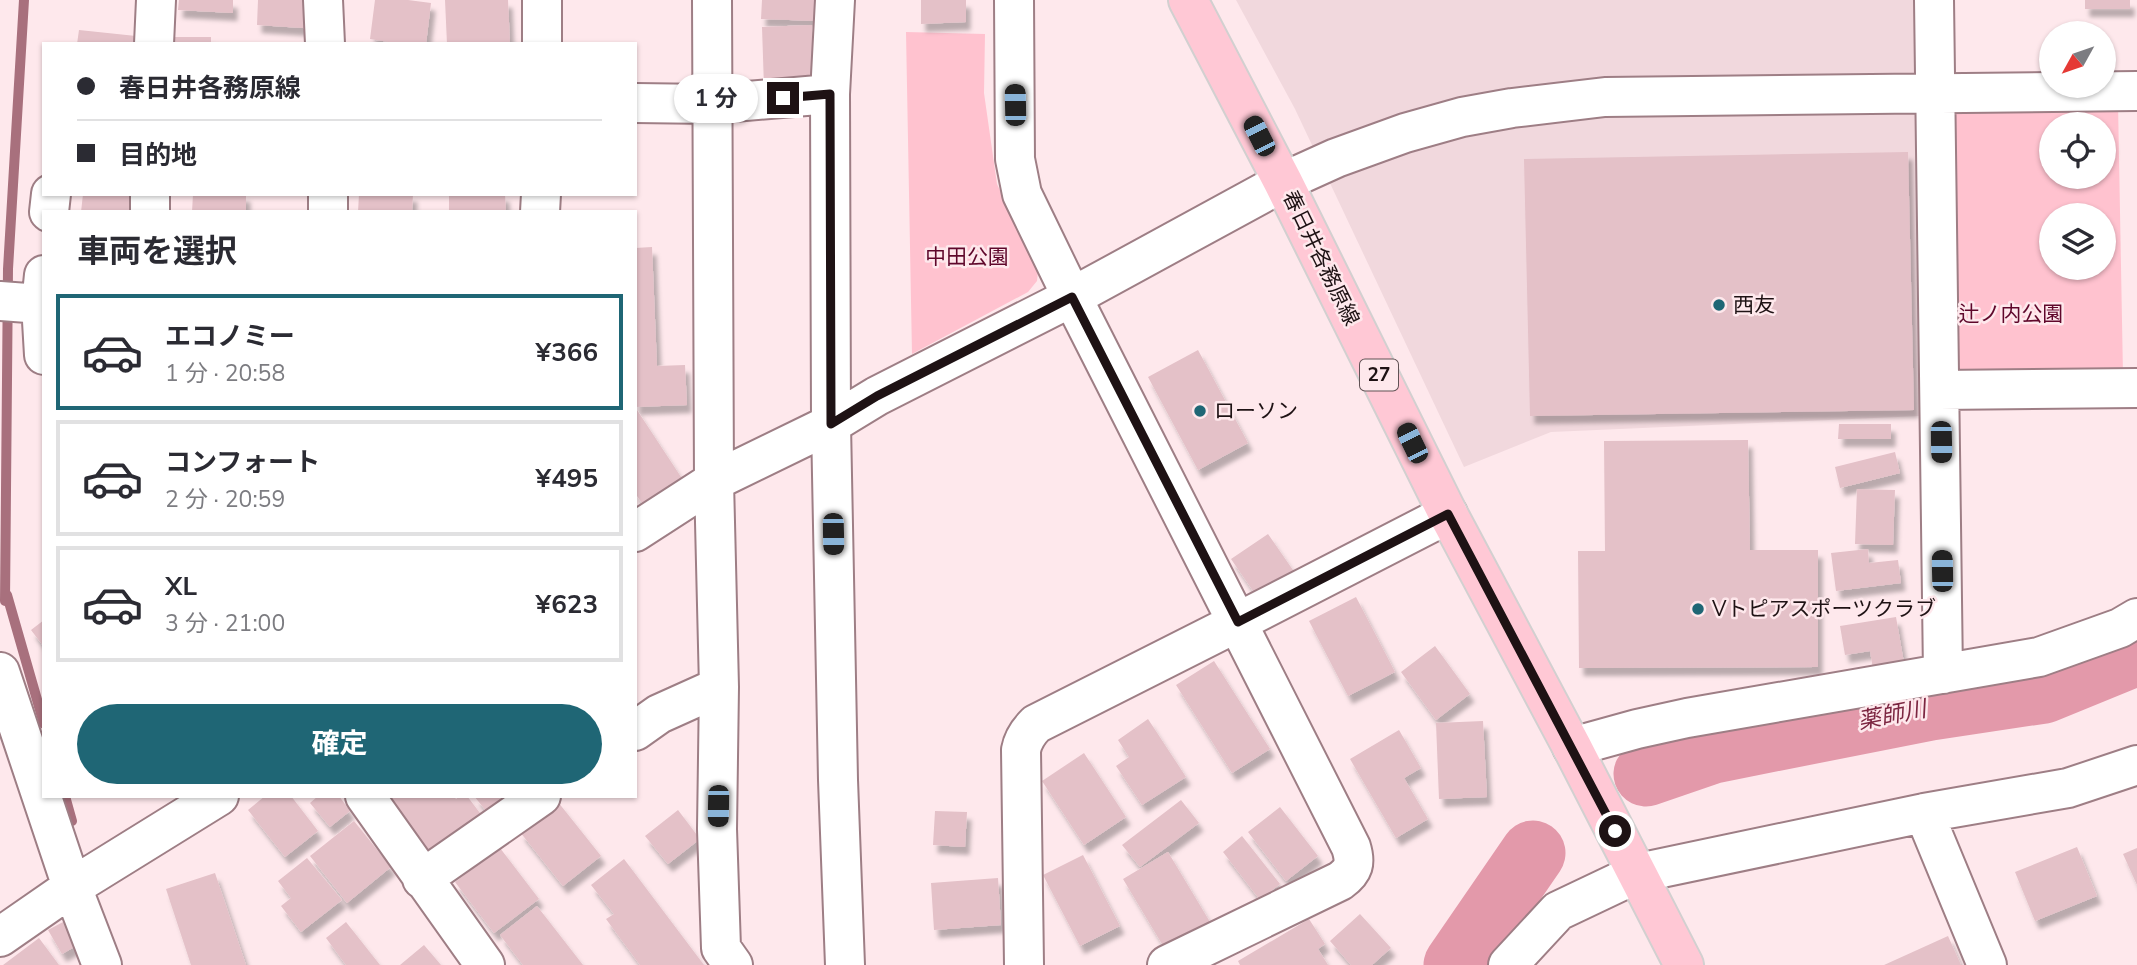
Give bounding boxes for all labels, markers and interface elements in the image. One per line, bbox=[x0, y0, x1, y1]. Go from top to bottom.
north arrow bbox=[2039, 21, 2116, 98]
map controls bbox=[2039, 21, 2116, 280]
text: 春日井各務原線 bbox=[119, 71, 301, 106]
callout: 1 分 bbox=[674, 74, 758, 122]
route end bbox=[767, 82, 799, 114]
text: 1 分 bbox=[694, 83, 738, 114]
car bbox=[1005, 84, 1026, 126]
button: locate bbox=[2039, 112, 2116, 189]
car bbox=[1241, 113, 1278, 159]
text: 目的地 bbox=[119, 138, 197, 173]
street label: 春日井各務原線 bbox=[1276, 186, 1366, 330]
button: layers bbox=[2039, 203, 2116, 280]
text: 車両を選択 bbox=[77, 230, 237, 273]
park label: 中田公園 bbox=[925, 243, 1009, 271]
place label: 西友 bbox=[1733, 291, 1775, 319]
marker: 西友 bbox=[1711, 297, 1727, 313]
park label: 辻ノ内公園 bbox=[1959, 300, 2064, 328]
text: エコノミー bbox=[165, 319, 295, 354]
icon: car bbox=[81, 321, 144, 384]
text: ¥366 bbox=[536, 335, 598, 370]
text: 1 分 · 20:58 bbox=[165, 358, 285, 389]
road number: 27 bbox=[1360, 360, 1398, 390]
place label: ローソン bbox=[1214, 397, 1298, 425]
marker: ローソン bbox=[1192, 403, 1208, 419]
car bbox=[1394, 420, 1431, 466]
car bbox=[1931, 421, 1952, 463]
text: コンフォート bbox=[165, 445, 320, 480]
icon: car bbox=[81, 447, 144, 510]
text: ¥495 bbox=[536, 461, 598, 496]
text: 2 分 · 20:59 bbox=[165, 484, 285, 515]
car bbox=[823, 513, 844, 555]
car bbox=[1932, 550, 1953, 592]
text: XL bbox=[165, 569, 197, 604]
icon: car bbox=[81, 573, 144, 636]
text: ¥623 bbox=[536, 587, 598, 622]
place label: Vトピアスポーツクラブ bbox=[1711, 595, 1936, 623]
marker: Vトピアスポーツクラブ bbox=[1690, 601, 1706, 617]
text: 3 分 · 21:00 bbox=[165, 608, 285, 639]
water label: 薬師川 bbox=[1855, 693, 1932, 737]
button: 確定 bbox=[77, 704, 602, 784]
car bbox=[708, 785, 729, 827]
route start bbox=[1599, 815, 1631, 847]

